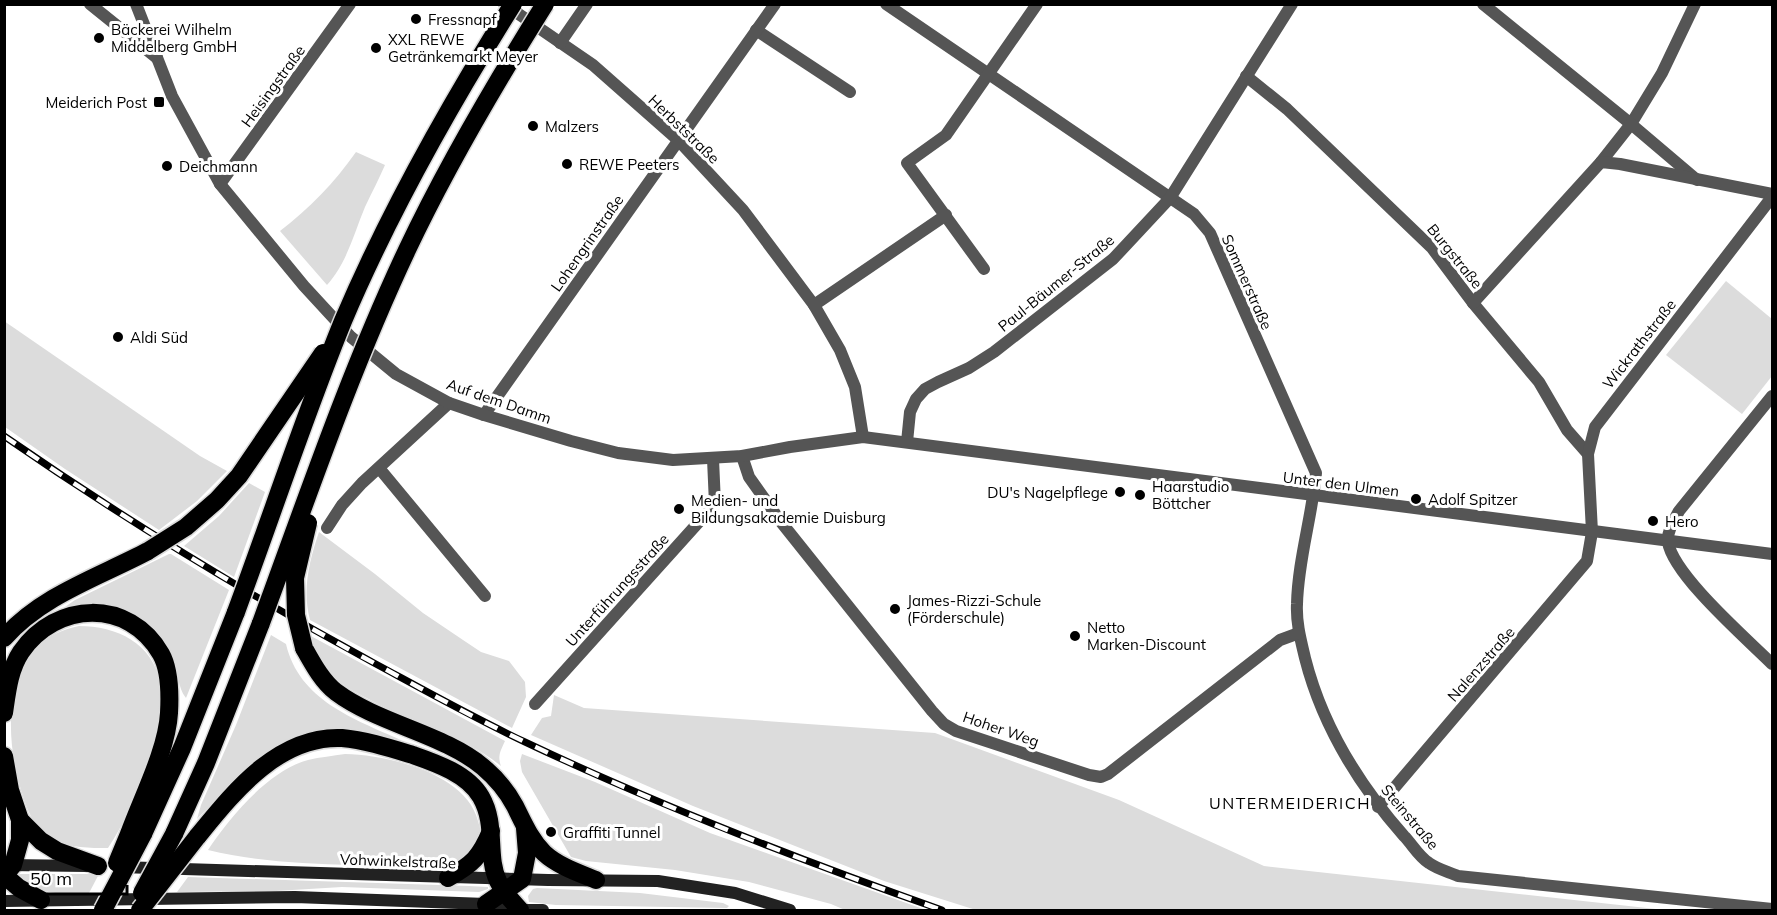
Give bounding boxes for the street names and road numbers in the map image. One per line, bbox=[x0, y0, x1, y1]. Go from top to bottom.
street label: Heisingstraße bbox=[237, 41, 309, 131]
street label: Herbststraße bbox=[645, 90, 723, 168]
street label: Lohengrinstraße bbox=[547, 191, 627, 295]
street label: Burgstraße bbox=[1423, 220, 1487, 292]
street label: Paul-Bäumer-Straße bbox=[994, 230, 1118, 336]
street label: Sommerstraße bbox=[1217, 231, 1277, 333]
street label: Wickrathstraße bbox=[1598, 295, 1680, 393]
street label: Auf dem Damm bbox=[444, 374, 554, 428]
street label: Unter den Ulmen bbox=[1282, 467, 1400, 501]
street label: Unterführungsstraße bbox=[561, 530, 673, 650]
street label: Nalenzstraße bbox=[1443, 623, 1519, 705]
street label: Hoher Weg bbox=[960, 707, 1042, 751]
street label: Steinstraße bbox=[1377, 780, 1443, 854]
street label: Vohwinkelstraße bbox=[340, 849, 456, 873]

